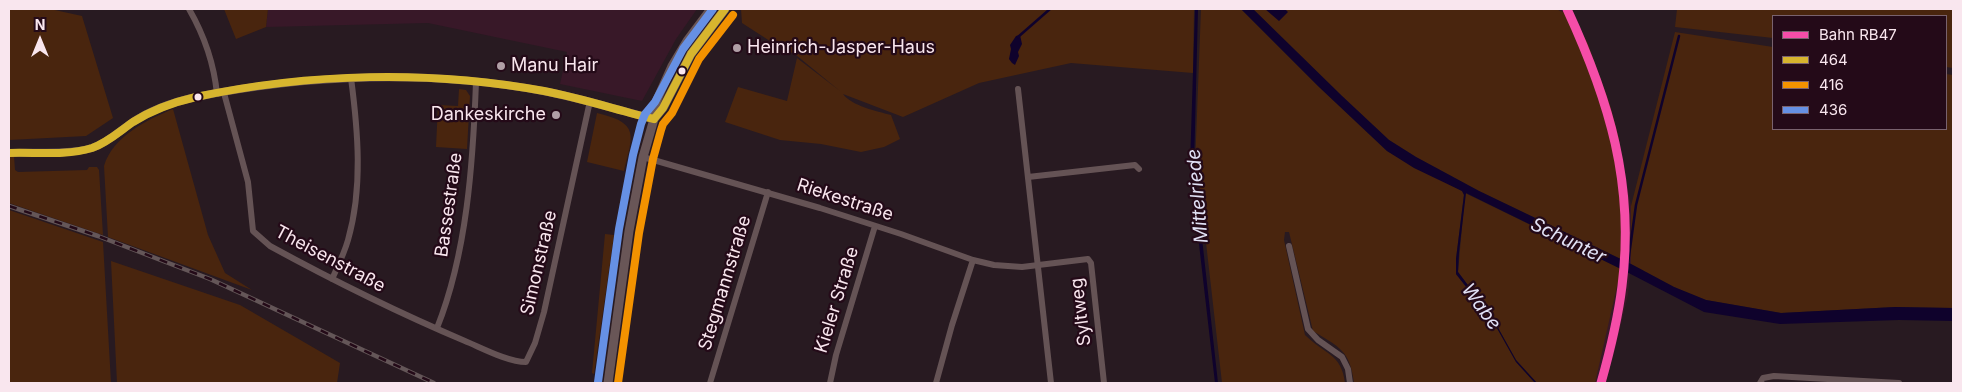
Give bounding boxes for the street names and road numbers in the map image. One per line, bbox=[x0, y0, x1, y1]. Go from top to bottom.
street label: Bassestraße bbox=[431, 151, 467, 259]
street label: Riekestraße bbox=[794, 174, 896, 226]
street label: Simonstraße bbox=[516, 208, 562, 318]
street label: Stegmannstraße bbox=[694, 213, 756, 353]
street label: Theisenstraße bbox=[271, 221, 389, 297]
street label: Kieler Straße bbox=[811, 244, 863, 356]
street label: Syltweg bbox=[1066, 277, 1096, 347]

